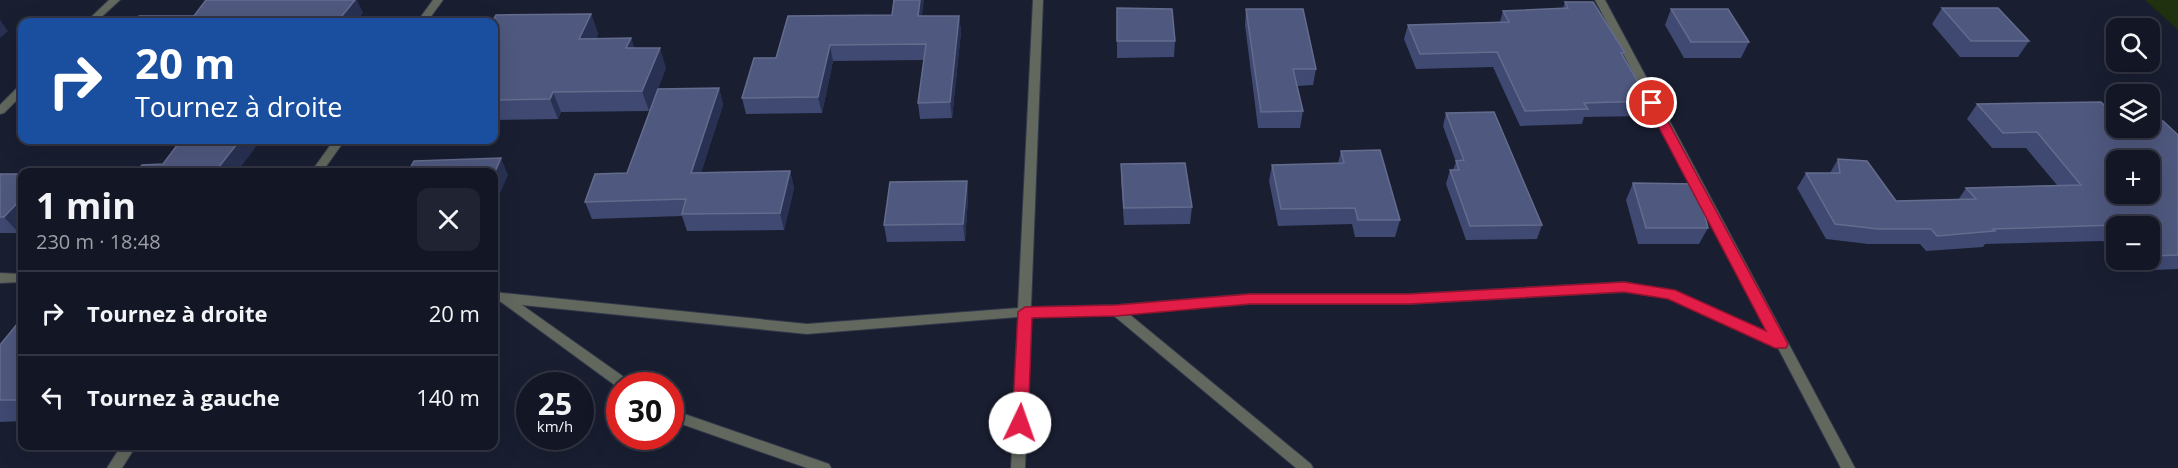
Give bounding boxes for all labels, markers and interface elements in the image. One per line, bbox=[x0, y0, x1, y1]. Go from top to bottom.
map controls bbox=[2106, 18, 2160, 270]
button: search bbox=[2106, 18, 2160, 72]
text: 20 m bbox=[135, 34, 235, 91]
icon: right bbox=[36, 42, 114, 120]
pin bbox=[1626, 77, 1677, 128]
button: layers bbox=[2106, 84, 2160, 138]
icon: arrive bbox=[1635, 86, 1668, 119]
text: Tournez à droite bbox=[135, 88, 343, 125]
button: + bbox=[2106, 150, 2160, 204]
text: 1 min bbox=[36, 181, 136, 230]
button: close bbox=[417, 188, 480, 251]
button: − bbox=[2106, 216, 2160, 270]
text: 230 m · 18:48 bbox=[36, 228, 161, 255]
icon: right bbox=[36, 297, 69, 330]
text: Tournez à droite bbox=[87, 298, 268, 328]
text: 20 m bbox=[429, 298, 480, 328]
speed limit sign: 30 bbox=[606, 372, 684, 450]
icon: left bbox=[36, 381, 69, 414]
text: Tournez à gauche bbox=[87, 382, 280, 412]
text: 140 m bbox=[416, 382, 480, 412]
text: 25 bbox=[538, 383, 572, 424]
position arrow bbox=[988, 391, 1052, 455]
text: km/h bbox=[537, 416, 573, 436]

